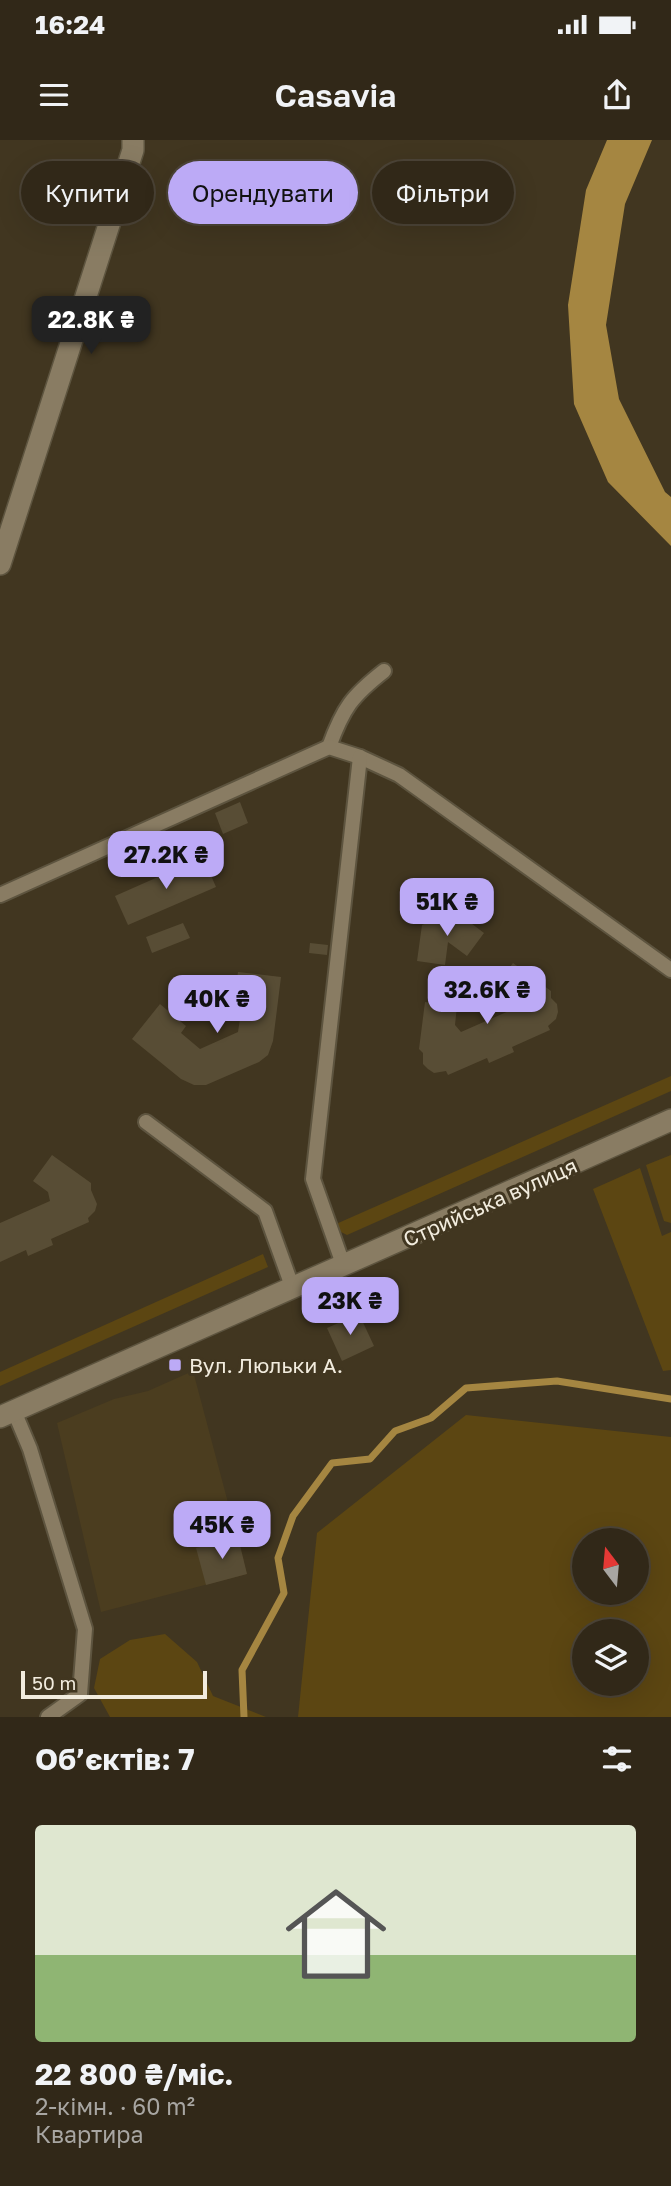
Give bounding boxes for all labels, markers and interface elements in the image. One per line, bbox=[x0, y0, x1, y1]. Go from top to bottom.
text: 16:24 bbox=[35, 9, 105, 40]
icon: menu bbox=[35, 76, 73, 114]
text: Casavia bbox=[274, 76, 397, 114]
icon: share bbox=[598, 76, 636, 114]
chip: Купити bbox=[21, 161, 154, 224]
chip: Орендувати bbox=[168, 161, 358, 224]
chip: Фільтри bbox=[372, 161, 514, 224]
pin: 22.8K ₴ bbox=[26, 296, 156, 356]
text: 22.8K ₴ bbox=[48, 305, 134, 333]
pin: 27.2K ₴ bbox=[101, 832, 231, 891]
text: 27.2K ₴ bbox=[124, 840, 208, 868]
pin: 51K ₴ bbox=[398, 878, 496, 938]
text: 51K ₴ bbox=[416, 887, 478, 915]
pin: 32.6K ₴ bbox=[422, 966, 552, 1026]
text: 32.6K ₴ bbox=[444, 975, 530, 1003]
pin: 40K ₴ bbox=[168, 976, 266, 1035]
text: 40K ₴ bbox=[184, 984, 250, 1012]
street label: Стрийська вулиця bbox=[399, 1152, 581, 1252]
pin: 23K ₴ bbox=[301, 1278, 399, 1337]
text: 23K ₴ bbox=[318, 1286, 382, 1314]
place label: Вул. Люльки А. bbox=[189, 1352, 343, 1378]
marker: Вул. Люльки А. bbox=[167, 1357, 183, 1373]
pin: 45K ₴ bbox=[173, 1502, 271, 1561]
text: 45K ₴ bbox=[190, 1510, 254, 1538]
north arrow bbox=[572, 1528, 649, 1605]
map controls bbox=[572, 1528, 649, 1696]
button: layers bbox=[572, 1619, 649, 1696]
scale bar bbox=[21, 1668, 206, 1700]
text: 50 m bbox=[32, 1671, 76, 1694]
icon: filters bbox=[598, 1740, 636, 1778]
text: Об’єктів: 7 bbox=[35, 1741, 195, 1777]
icon: home bbox=[273, 1871, 399, 1997]
text: 22 800 ₴/міс. bbox=[35, 2056, 234, 2092]
text: 2-кімн. · 60 m² bbox=[35, 2092, 195, 2120]
text: Квартира bbox=[35, 2120, 143, 2148]

